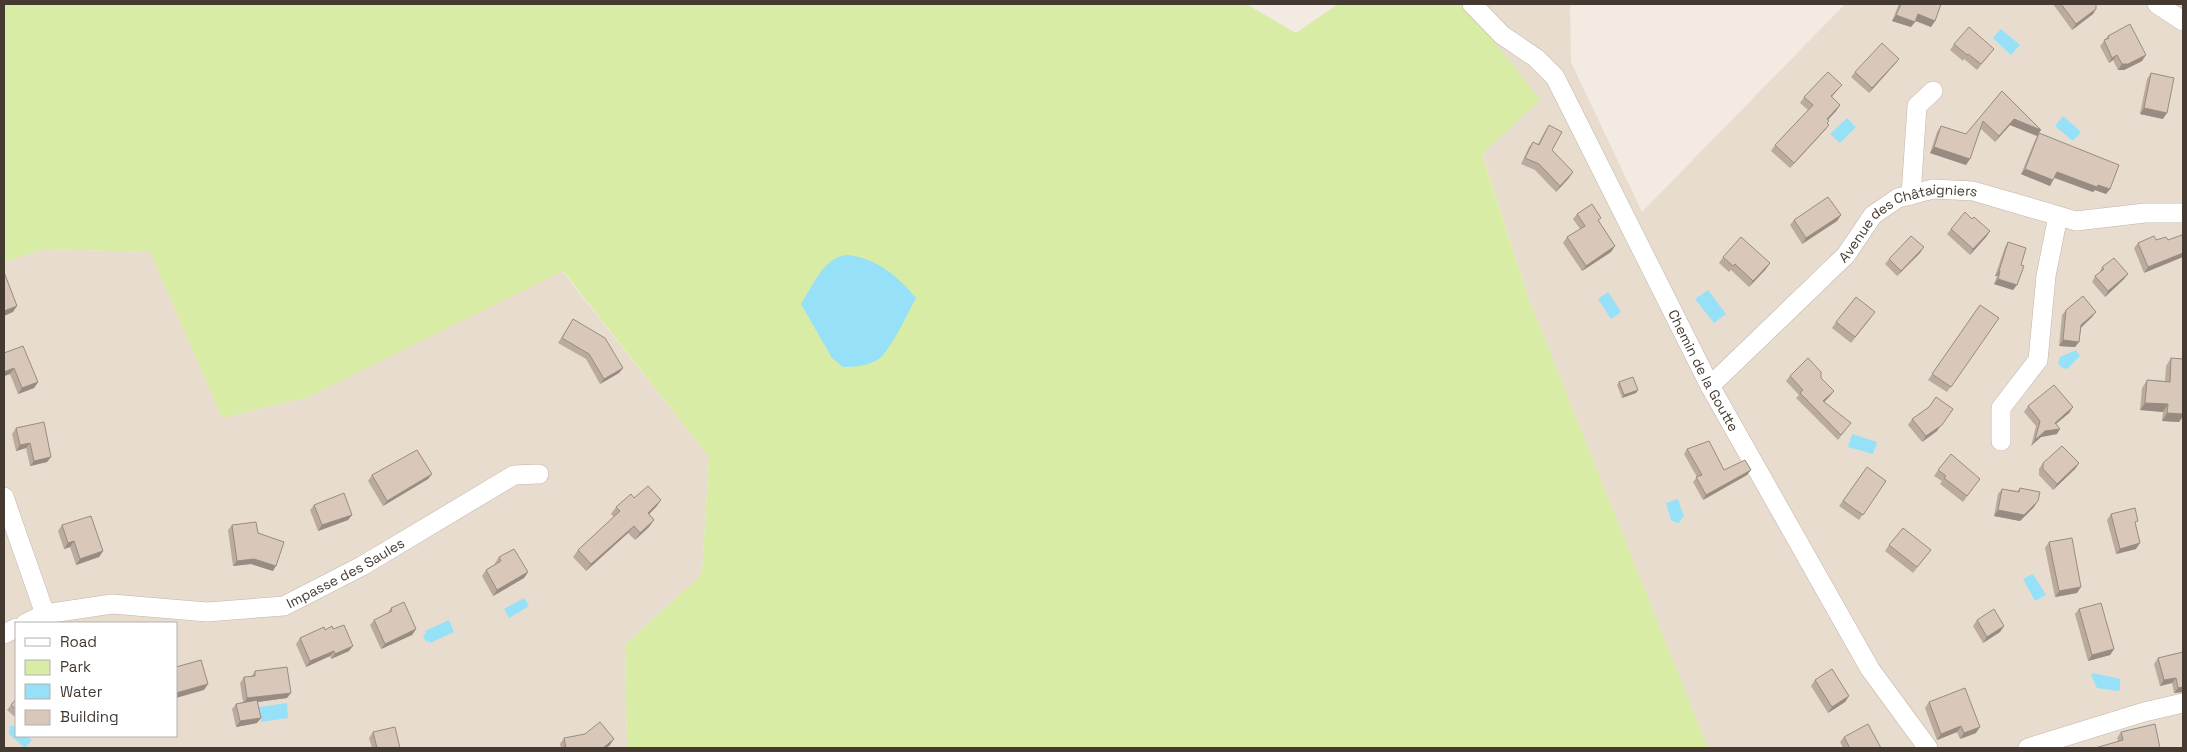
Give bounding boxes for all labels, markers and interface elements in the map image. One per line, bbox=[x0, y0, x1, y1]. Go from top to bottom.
street label: Avenue des Châtaigniers bbox=[1835, 180, 1980, 266]
street label: Chemin de la Goutte bbox=[1664, 306, 1743, 435]
street label: Impasse des Saules bbox=[283, 534, 408, 612]
legend bbox=[15, 622, 178, 737]
text: Road bbox=[60, 632, 97, 651]
text: Park bbox=[60, 657, 91, 676]
text: Water bbox=[60, 682, 103, 701]
text: Building bbox=[60, 707, 119, 726]

